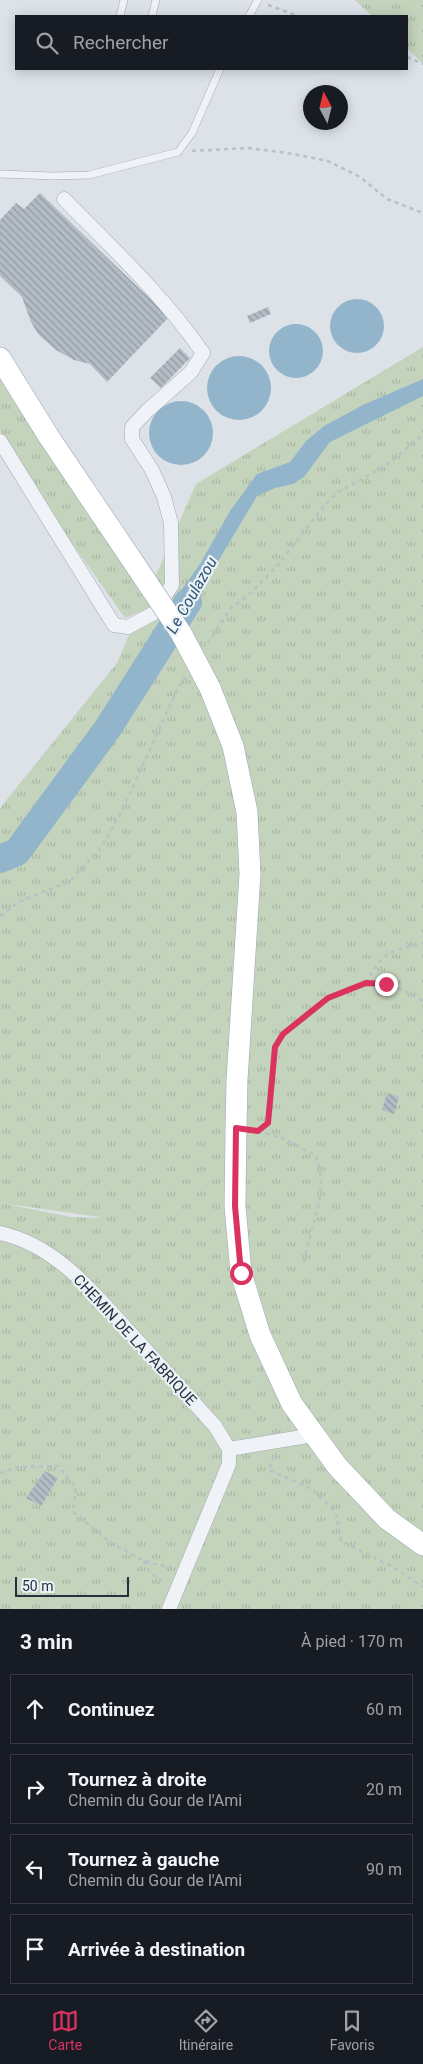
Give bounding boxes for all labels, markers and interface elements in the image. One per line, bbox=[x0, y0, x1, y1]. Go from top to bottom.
search box bbox=[15, 15, 408, 70]
icon: search bbox=[33, 29, 61, 57]
text: Rechercher bbox=[73, 31, 168, 54]
north arrow bbox=[303, 85, 348, 130]
water label: Le Coulazou bbox=[162, 553, 221, 637]
route end bbox=[375, 973, 398, 996]
route start bbox=[230, 1262, 253, 1285]
street label: CHEMIN DE LA FABRIQUE bbox=[70, 1271, 201, 1410]
scale bar bbox=[15, 1574, 129, 1597]
text: 50 m bbox=[22, 1578, 54, 1594]
text: 3 min bbox=[20, 1630, 73, 1654]
text: À pied · 170 m bbox=[301, 1632, 403, 1651]
icon: ahead bbox=[21, 1695, 49, 1723]
text: Continuez bbox=[68, 1698, 154, 1721]
text: 60 m bbox=[366, 1700, 402, 1719]
text: Tournez à droite bbox=[68, 1768, 207, 1791]
icon: right bbox=[21, 1775, 49, 1803]
text: 20 m bbox=[366, 1780, 402, 1799]
text: Chemin du Gour de l'Ami bbox=[68, 1791, 242, 1810]
text: Tournez à gauche bbox=[68, 1848, 219, 1871]
icon: left bbox=[21, 1855, 49, 1883]
text: 90 m bbox=[366, 1860, 402, 1879]
text: Chemin du Gour de l'Ami bbox=[68, 1871, 242, 1890]
icon: arrive bbox=[21, 1935, 49, 1963]
text: Arrivée à destination bbox=[68, 1938, 245, 1961]
tab: Carte bbox=[48, 2007, 82, 2053]
tab: Itinéraire bbox=[179, 2007, 233, 2053]
tab: Favoris bbox=[330, 2007, 375, 2053]

